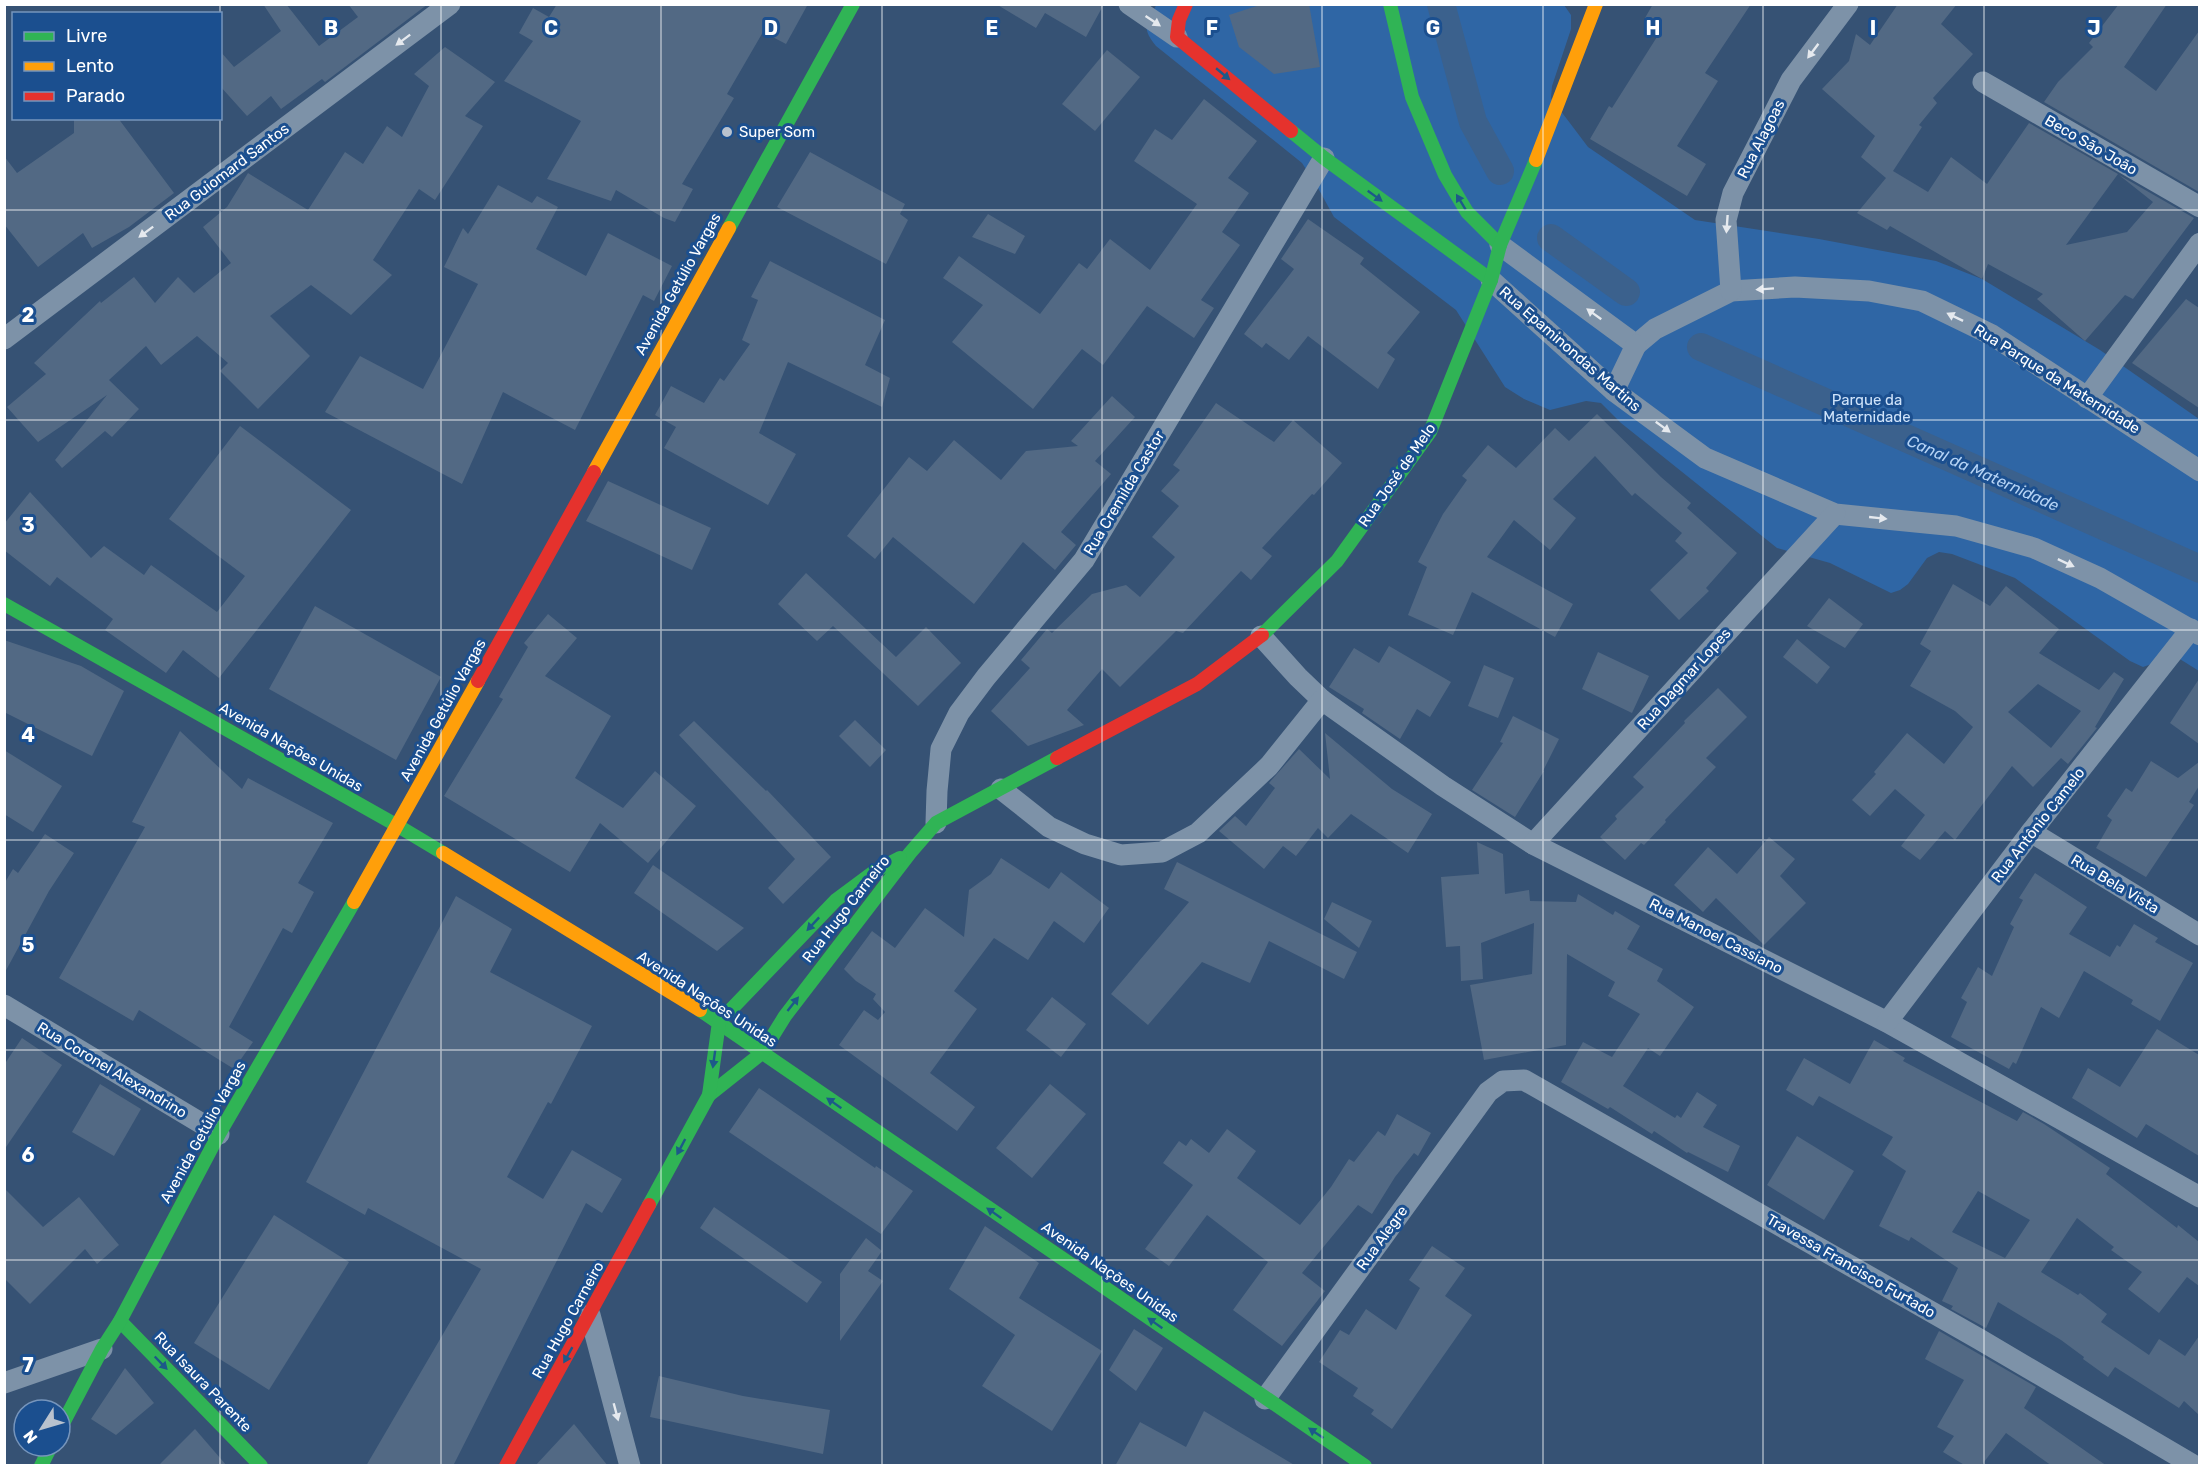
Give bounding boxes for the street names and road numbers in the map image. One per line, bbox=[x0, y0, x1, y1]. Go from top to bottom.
street label: Rua Alagoas bbox=[1733, 96, 1789, 181]
street label: Beco São João bbox=[2042, 111, 2140, 179]
street label: Rua Guiomard Santos bbox=[161, 119, 293, 225]
street label: Avenida Getúlio Vargas bbox=[631, 209, 725, 358]
street label: Rua Epaminondas Martins bbox=[1496, 283, 1645, 416]
street label: Rua Parque da Maternidade bbox=[1971, 320, 2143, 438]
street label: Rua José de Melo bbox=[1355, 420, 1439, 530]
street label: Rua Cremilda Castor bbox=[1080, 427, 1169, 559]
street label: Rua Dagmar Lopes bbox=[1634, 624, 1735, 734]
street label: Avenida Getúlio Vargas bbox=[396, 635, 490, 784]
street label: Avenida Nações Unidas bbox=[216, 698, 366, 796]
street label: Rua Antônio Camelo bbox=[1987, 764, 2089, 886]
street label: Rua Bela Vista bbox=[2068, 851, 2162, 917]
street label: Rua Hugo Carneiro bbox=[799, 852, 893, 966]
street label: Rua Manoel Cassiano bbox=[1646, 894, 1786, 978]
street label: Avenida Nações Unidas bbox=[634, 947, 781, 1051]
street label: Rua Coronel Alexandrino bbox=[34, 1018, 190, 1122]
street label: Avenida Getúlio Vargas bbox=[156, 1057, 250, 1206]
street label: Rua Alegre bbox=[1353, 1202, 1411, 1274]
street label: Travessa Francisco Furtado bbox=[1764, 1210, 1938, 1322]
street label: Avenida Nações Unidas bbox=[1038, 1218, 1182, 1326]
street label: Rua Hugo Carneiro bbox=[528, 1258, 608, 1382]
street label: Rua Isaura Parente bbox=[151, 1328, 255, 1436]

